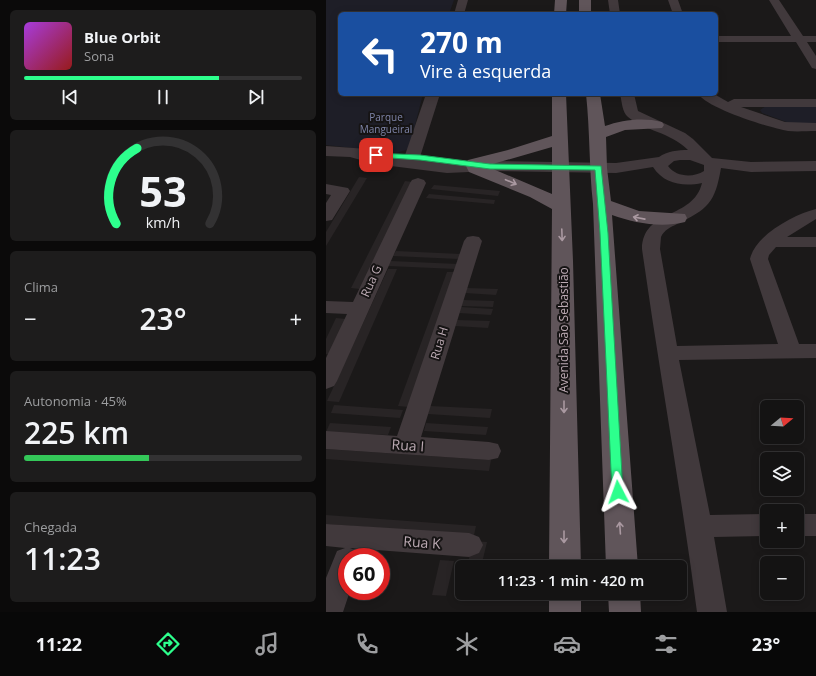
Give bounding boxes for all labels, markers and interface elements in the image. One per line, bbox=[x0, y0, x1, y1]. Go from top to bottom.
text: 270 m bbox=[420, 23, 503, 61]
text: Blue Orbit bbox=[84, 27, 161, 47]
icon: left bbox=[354, 28, 406, 80]
text: Sona bbox=[84, 47, 114, 65]
text: Vire à esquerda bbox=[420, 59, 551, 83]
icon: previous bbox=[59, 86, 81, 108]
icon: pause bbox=[152, 86, 174, 108]
icon: next bbox=[245, 86, 267, 108]
park label: Parque Mangueiral bbox=[360, 110, 412, 136]
pin bbox=[359, 138, 393, 172]
icon: arrive bbox=[365, 144, 387, 166]
text: 53 bbox=[139, 162, 187, 218]
one-way arrow bbox=[505, 179, 517, 187]
text: km/h bbox=[146, 212, 180, 231]
one-way arrow bbox=[633, 213, 646, 221]
one-way arrow bbox=[558, 228, 565, 241]
street label: Rua G bbox=[356, 262, 386, 300]
street label: Avenida São Sebastião bbox=[555, 267, 572, 393]
text: Clima bbox=[24, 278, 58, 296]
text: 23° bbox=[139, 298, 187, 339]
text: − bbox=[24, 303, 37, 333]
text: + bbox=[289, 303, 302, 333]
street label: Rua H bbox=[426, 325, 452, 361]
text: Autonomia · 45% bbox=[24, 392, 127, 410]
one-way arrow bbox=[560, 400, 568, 413]
north arrow bbox=[760, 400, 804, 444]
map controls bbox=[760, 400, 804, 600]
text: 225 km bbox=[24, 412, 129, 453]
street label: Rua I bbox=[391, 434, 425, 456]
button: layers bbox=[760, 452, 804, 496]
position arrow bbox=[597, 471, 639, 513]
button: + bbox=[760, 504, 804, 548]
text: Chegada bbox=[24, 518, 77, 536]
one-way arrow bbox=[616, 522, 623, 535]
one-way arrow bbox=[560, 530, 568, 543]
street label: Rua K bbox=[403, 531, 442, 553]
text: 11:23 bbox=[24, 538, 101, 579]
speed limit sign: 60 bbox=[338, 548, 390, 600]
button: − bbox=[760, 556, 804, 600]
text: 11:23 · 1 min · 420 m bbox=[498, 570, 644, 590]
icon: directions bbox=[154, 630, 182, 658]
icon: music bbox=[253, 630, 281, 658]
icon: phone bbox=[353, 630, 381, 658]
icon: climate bbox=[453, 630, 481, 658]
icon: car bbox=[553, 630, 581, 658]
icon: filters bbox=[652, 630, 680, 658]
text: 11:22 bbox=[36, 632, 82, 656]
text: 23° bbox=[752, 632, 780, 656]

